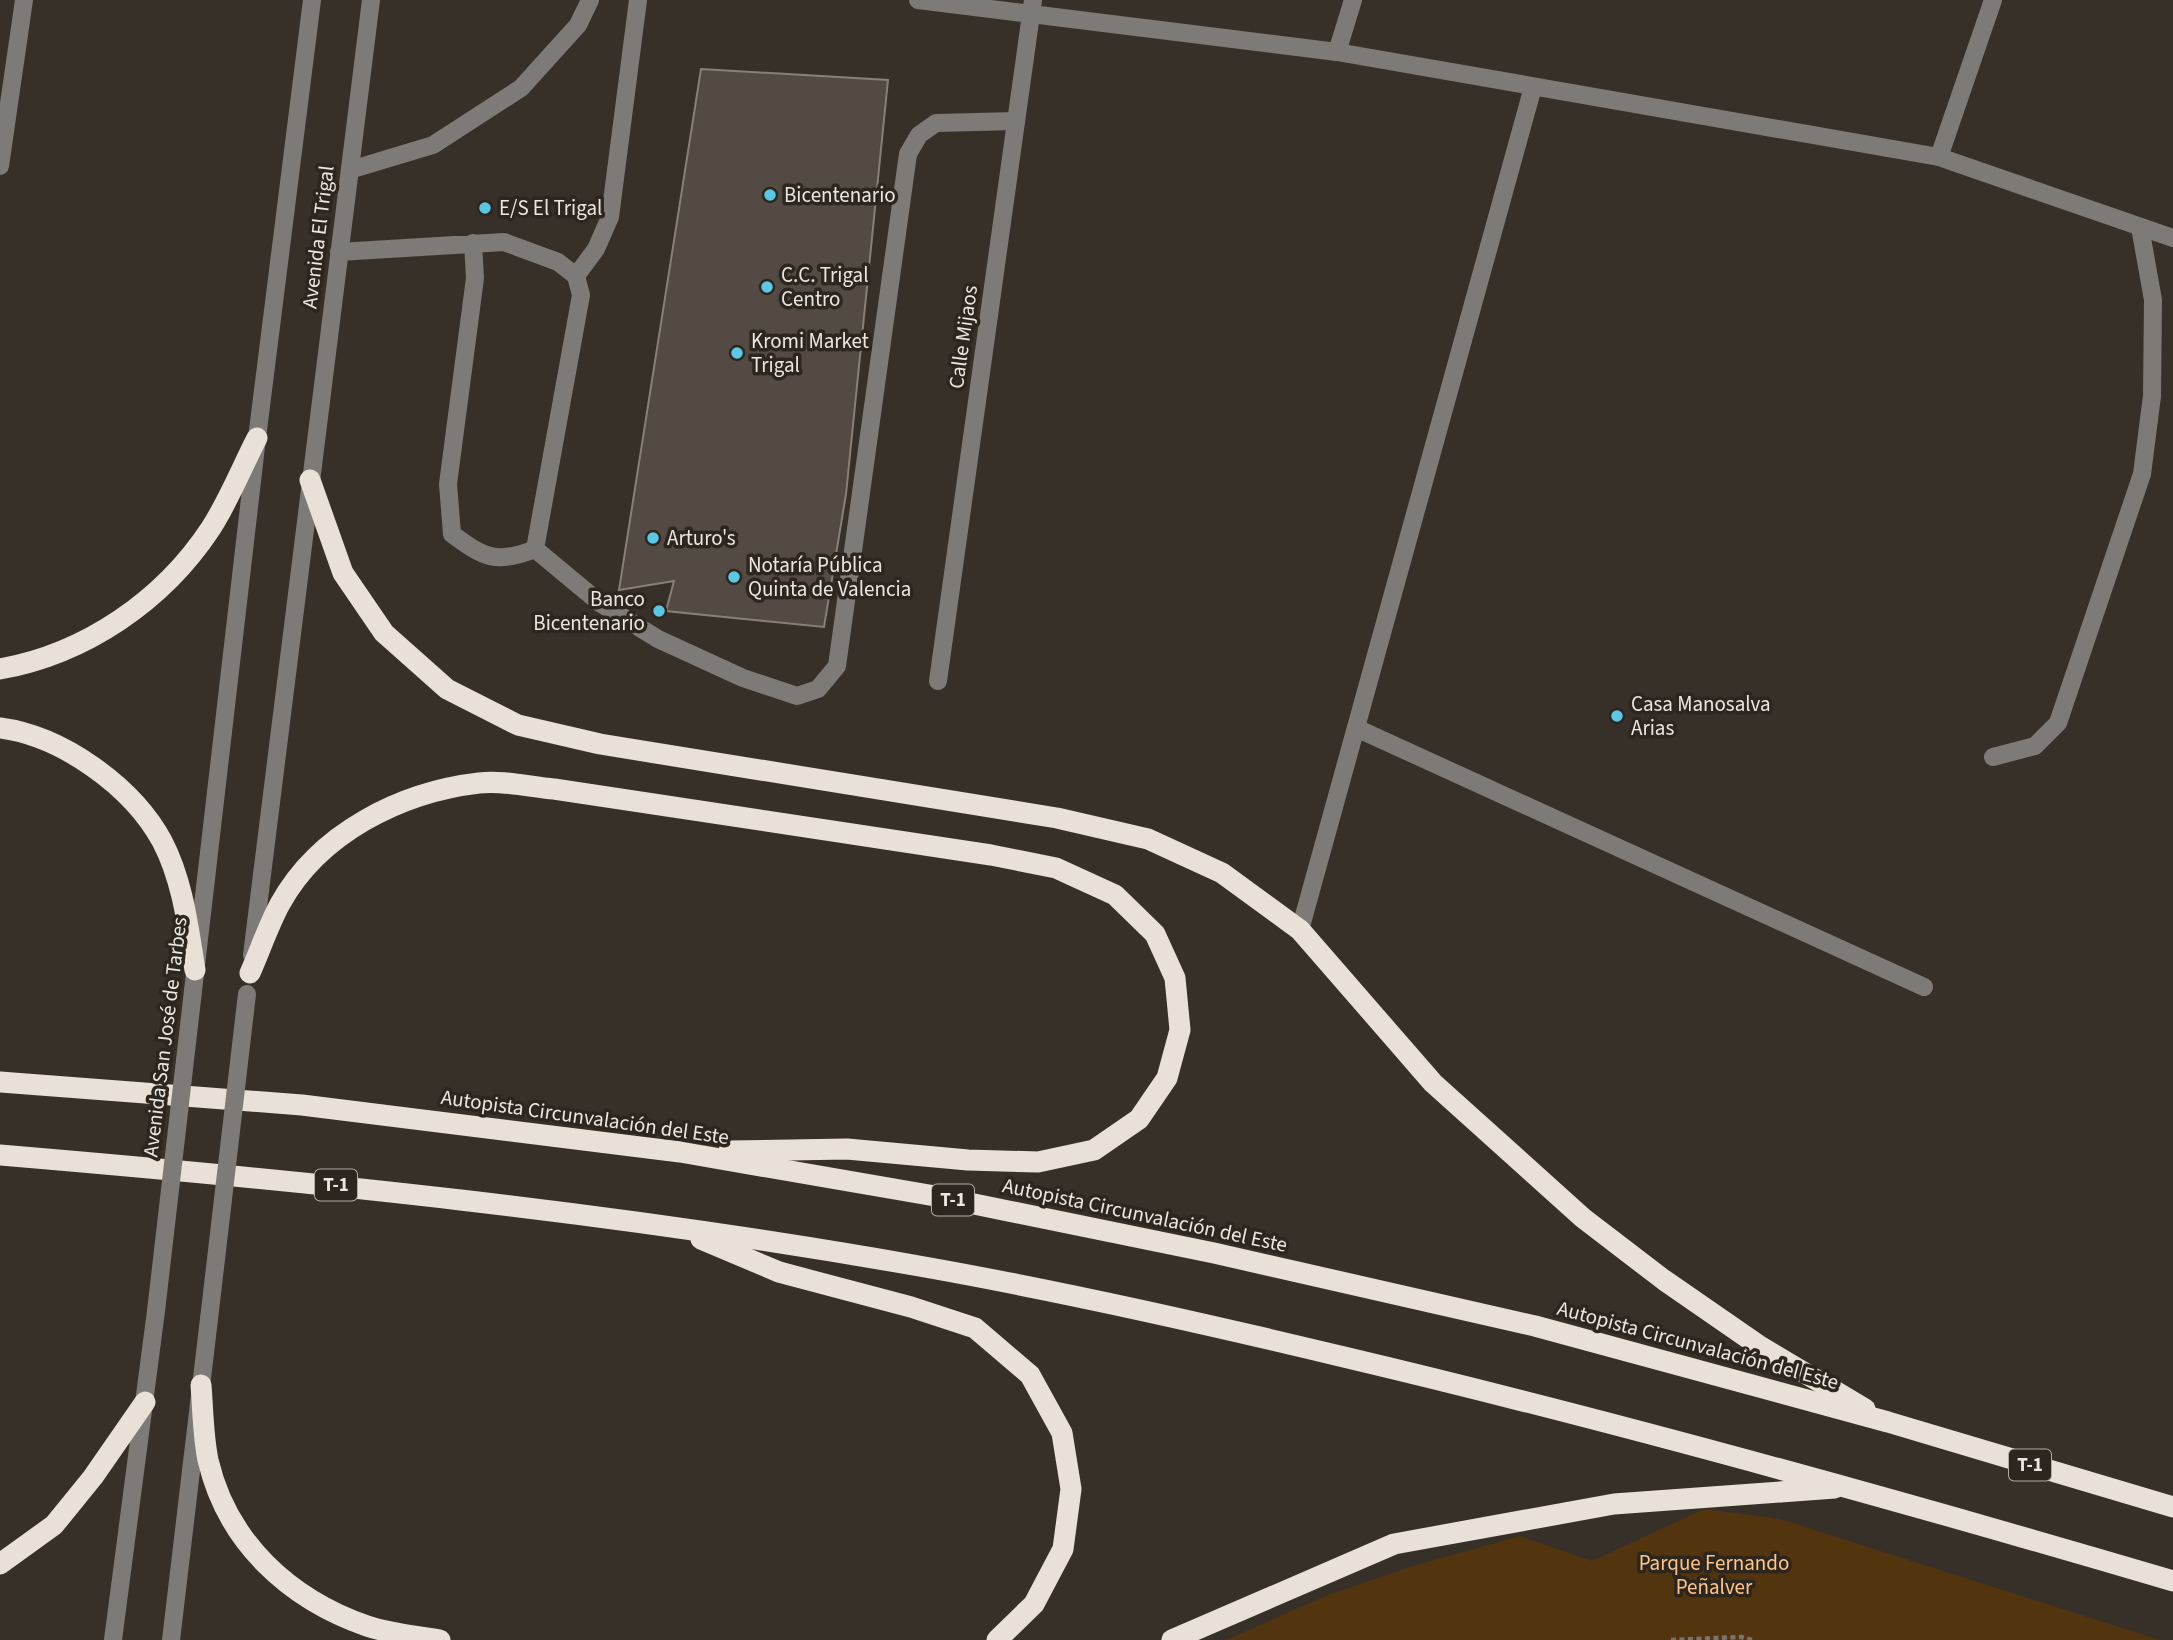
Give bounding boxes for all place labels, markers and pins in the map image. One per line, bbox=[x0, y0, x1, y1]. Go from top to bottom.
place label: Bicentenario bbox=[784, 180, 896, 210]
marker: Bicentenario bbox=[762, 187, 778, 203]
place label: E/S El Trigal bbox=[499, 193, 602, 223]
marker: E/S El Trigal bbox=[477, 200, 493, 216]
place label: C.C. Trigal Centro bbox=[781, 260, 869, 314]
marker: C.C. Trigal Centro bbox=[759, 279, 775, 295]
place label: Kromi Market Trigal bbox=[751, 326, 869, 380]
marker: Kromi Market Trigal bbox=[729, 345, 745, 361]
place label: Arturo's bbox=[667, 523, 736, 553]
marker: Arturo's bbox=[645, 530, 661, 546]
place label: Notaría Pública Quinta de Valencia bbox=[748, 550, 911, 604]
marker: Notaría Pública Quinta de Valencia bbox=[726, 569, 742, 585]
place label: Banco Bicentenario bbox=[533, 584, 645, 638]
marker: Banco Bicentenario bbox=[651, 603, 667, 619]
place label: Casa Manosalva Arias bbox=[1631, 689, 1771, 743]
marker: Casa Manosalva Arias bbox=[1609, 708, 1625, 724]

